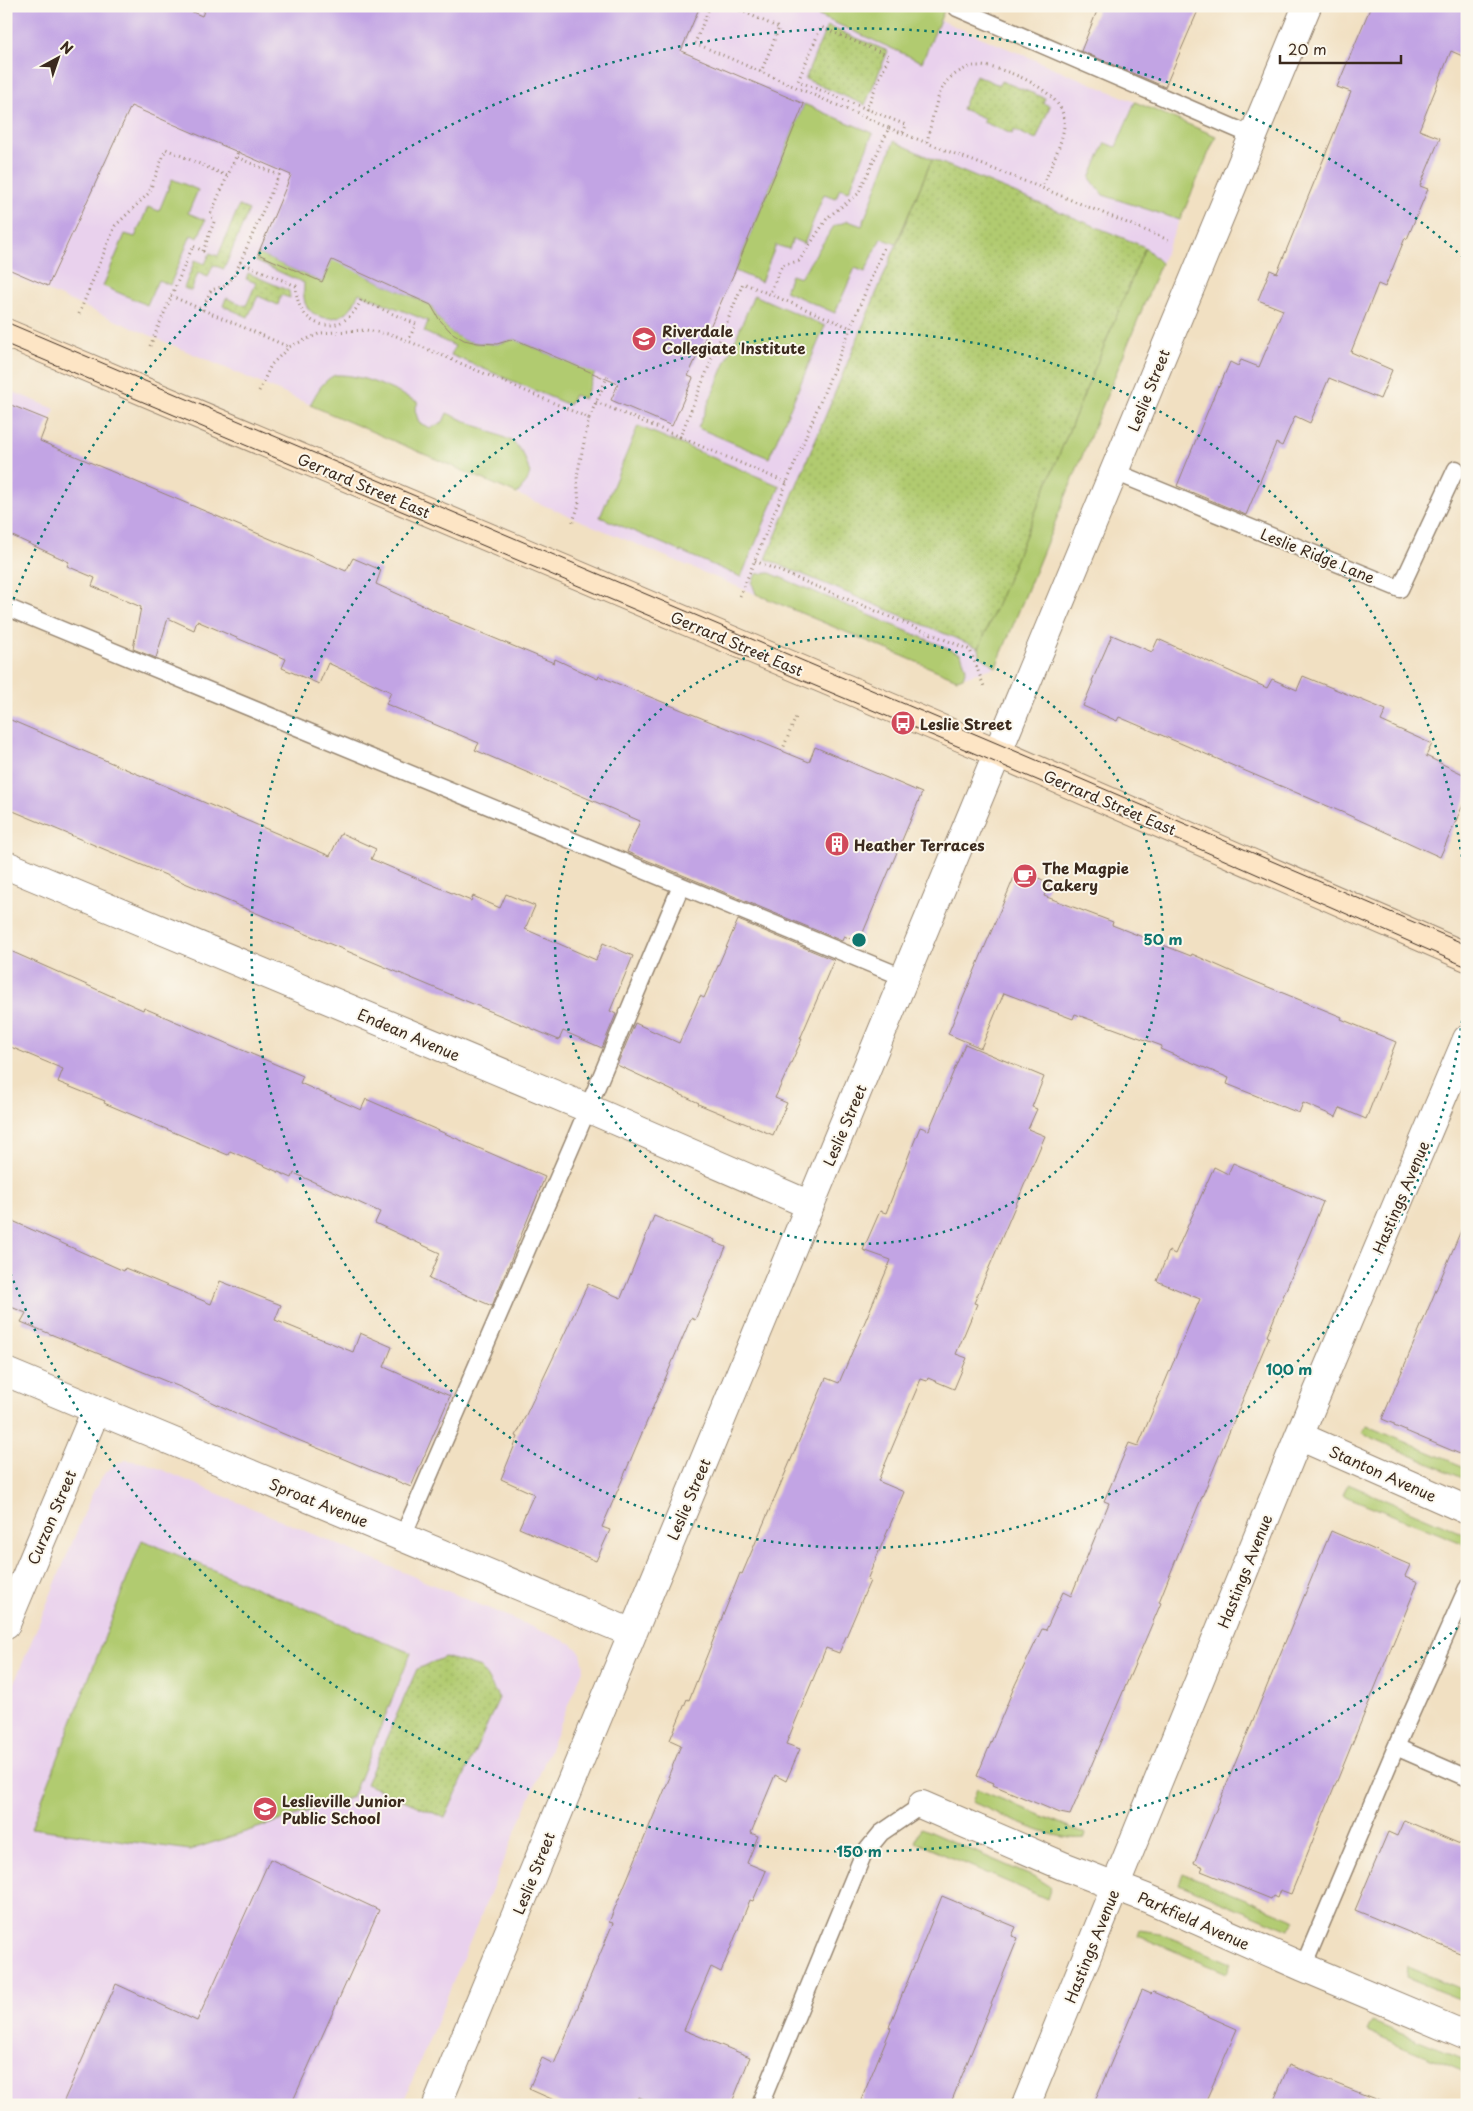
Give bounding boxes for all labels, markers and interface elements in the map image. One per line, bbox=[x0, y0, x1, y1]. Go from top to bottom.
north arrow bbox=[32, 32, 82, 82]
scale bar bbox=[1280, 32, 1402, 64]
text: N bbox=[56, 36, 78, 59]
text: 20 m bbox=[1288, 37, 1327, 60]
place label: Riverdale Collegiate Institute bbox=[662, 319, 805, 359]
school or university icon: Riverdale Collegiate Institute bbox=[631, 326, 657, 352]
street label: Leslie Street bbox=[1121, 345, 1175, 435]
street label: Gerrard Street East bbox=[294, 447, 434, 523]
street label: Leslie Ridge Lane bbox=[1257, 522, 1379, 588]
street label: Gerrard Street East bbox=[667, 605, 807, 681]
bus stop icon: Leslie Street bbox=[890, 710, 916, 736]
place label: Leslie Street bbox=[920, 712, 1013, 735]
street label: Gerrard Street East bbox=[1040, 764, 1180, 840]
building icon: Heather Terraces bbox=[824, 831, 850, 857]
place label: Heather Terraces bbox=[854, 833, 985, 856]
place label: The Magpie Cakery bbox=[1042, 856, 1129, 896]
cafe icon: The Magpie Cakery bbox=[1012, 863, 1038, 889]
text: 50 m bbox=[1144, 927, 1182, 950]
centre of rings bbox=[850, 931, 868, 949]
street label: Endean Avenue bbox=[354, 1002, 464, 1066]
street label: Leslie Street bbox=[816, 1080, 872, 1170]
street label: Hastings Avenue bbox=[1366, 1137, 1434, 1257]
text: 100 m bbox=[1266, 1357, 1312, 1380]
street label: Stanton Avenue bbox=[1326, 1439, 1440, 1507]
street label: Leslie Street bbox=[660, 1454, 716, 1544]
street label: Curzon Street bbox=[21, 1466, 81, 1568]
street label: Sproat Avenue bbox=[266, 1472, 372, 1532]
street label: Hastings Avenue bbox=[1211, 1511, 1277, 1631]
place label: Leslieville Junior Public School bbox=[282, 1789, 405, 1829]
school or university icon: Leslieville Junior Public School bbox=[252, 1796, 278, 1822]
street label: Leslie Street bbox=[506, 1828, 560, 1918]
text: 150 m bbox=[836, 1839, 882, 1862]
street label: Parkfield Avenue bbox=[1134, 1885, 1254, 1955]
street label: Hastings Avenue bbox=[1058, 1886, 1124, 2006]

